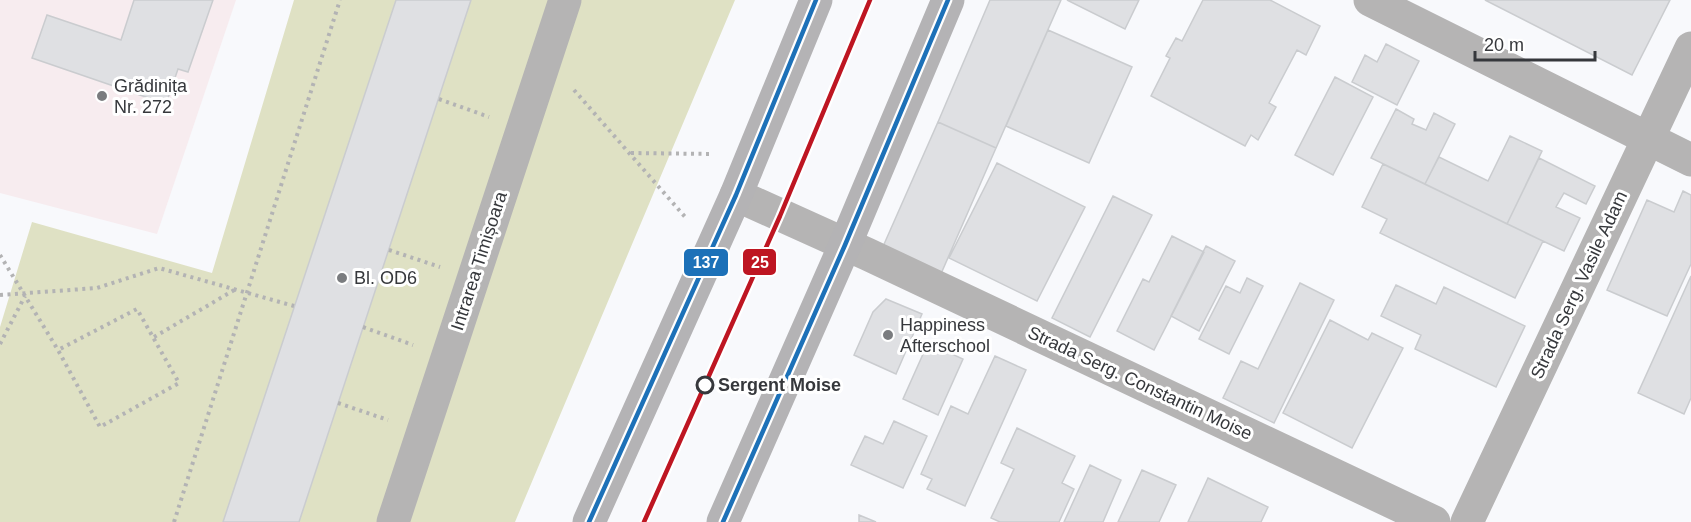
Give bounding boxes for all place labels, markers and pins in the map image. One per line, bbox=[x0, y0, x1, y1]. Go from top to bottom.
place label: Grădinița Nr. 272 bbox=[114, 76, 188, 117]
marker: Grădinița Nr. 272 bbox=[95, 89, 109, 103]
place label: Bl. OD6 bbox=[354, 268, 417, 288]
marker: Bl. OD6 bbox=[335, 271, 349, 285]
place label: Happiness Afterschool bbox=[900, 315, 990, 356]
marker: Happiness Afterschool bbox=[881, 328, 895, 342]
place label: Sergent Moise bbox=[718, 375, 841, 395]
marker: Sergent Moise bbox=[696, 376, 714, 394]

